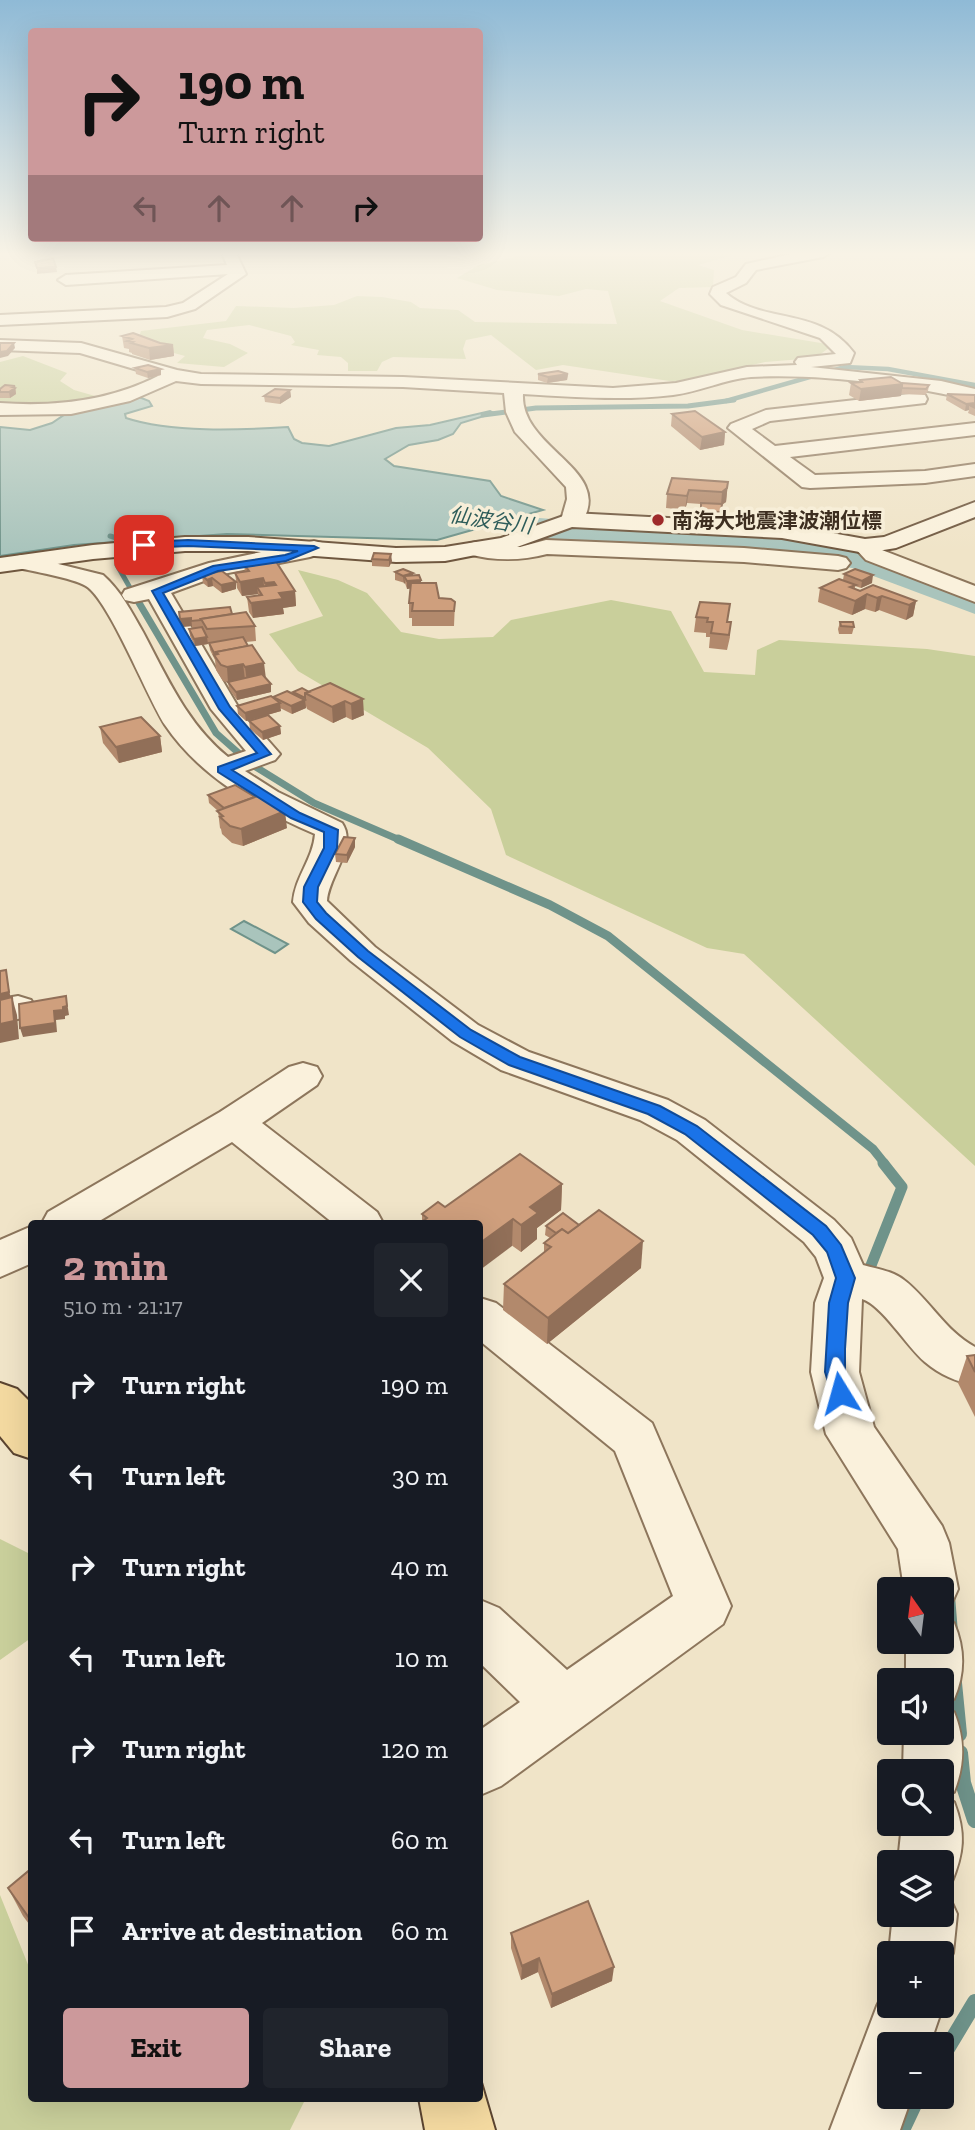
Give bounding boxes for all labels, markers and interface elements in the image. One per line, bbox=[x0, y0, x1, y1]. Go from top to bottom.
text: 190 m bbox=[178, 53, 304, 112]
icon: right bbox=[63, 56, 154, 147]
text: Turn right bbox=[178, 113, 325, 151]
icon: left bbox=[127, 189, 165, 227]
icon: ahead bbox=[200, 189, 238, 227]
icon: ahead bbox=[273, 189, 311, 227]
icon: right bbox=[346, 189, 384, 227]
water label: 仙波谷川 bbox=[448, 502, 536, 539]
place label: 南海大地震津波潮位標 bbox=[672, 508, 882, 533]
marker: 南海大地震津波潮位標 bbox=[650, 512, 666, 528]
pin bbox=[114, 515, 174, 575]
icon: arrive bbox=[125, 526, 163, 564]
text: 2 min bbox=[63, 1240, 168, 1291]
button: close bbox=[374, 1243, 448, 1317]
text: 510 m · 21:17 bbox=[63, 1292, 183, 1320]
position arrow bbox=[803, 1356, 877, 1430]
icon: right bbox=[63, 1366, 101, 1404]
text: Turn right bbox=[122, 1369, 245, 1401]
text: 190 m bbox=[381, 1369, 448, 1401]
icon: left bbox=[63, 1457, 101, 1495]
text: Turn left bbox=[122, 1460, 225, 1492]
text: 30 m bbox=[392, 1460, 448, 1492]
icon: right bbox=[63, 1548, 101, 1586]
text: Turn right bbox=[122, 1551, 245, 1583]
text: 40 m bbox=[391, 1551, 448, 1583]
north arrow bbox=[877, 1577, 954, 1654]
map controls bbox=[877, 1577, 954, 2109]
icon: left bbox=[63, 1639, 101, 1677]
text: Turn left bbox=[122, 1642, 225, 1674]
text: 10 m bbox=[395, 1642, 448, 1674]
button: sound bbox=[877, 1668, 954, 1745]
icon: right bbox=[63, 1730, 101, 1768]
text: Turn right bbox=[122, 1733, 245, 1765]
text: 120 m bbox=[381, 1733, 448, 1765]
button: search bbox=[877, 1759, 954, 1836]
icon: left bbox=[63, 1821, 101, 1859]
text: Turn left bbox=[122, 1824, 225, 1856]
text: 60 m bbox=[391, 1824, 448, 1856]
button: layers bbox=[877, 1850, 954, 1927]
icon: arrive bbox=[63, 1912, 101, 1950]
text: Arrive at destination bbox=[122, 1915, 362, 1947]
text: 60 m bbox=[391, 1915, 448, 1947]
button: + bbox=[877, 1941, 954, 2018]
button: Exit bbox=[63, 2008, 249, 2088]
button: Share bbox=[263, 2008, 448, 2088]
button: − bbox=[877, 2032, 954, 2109]

